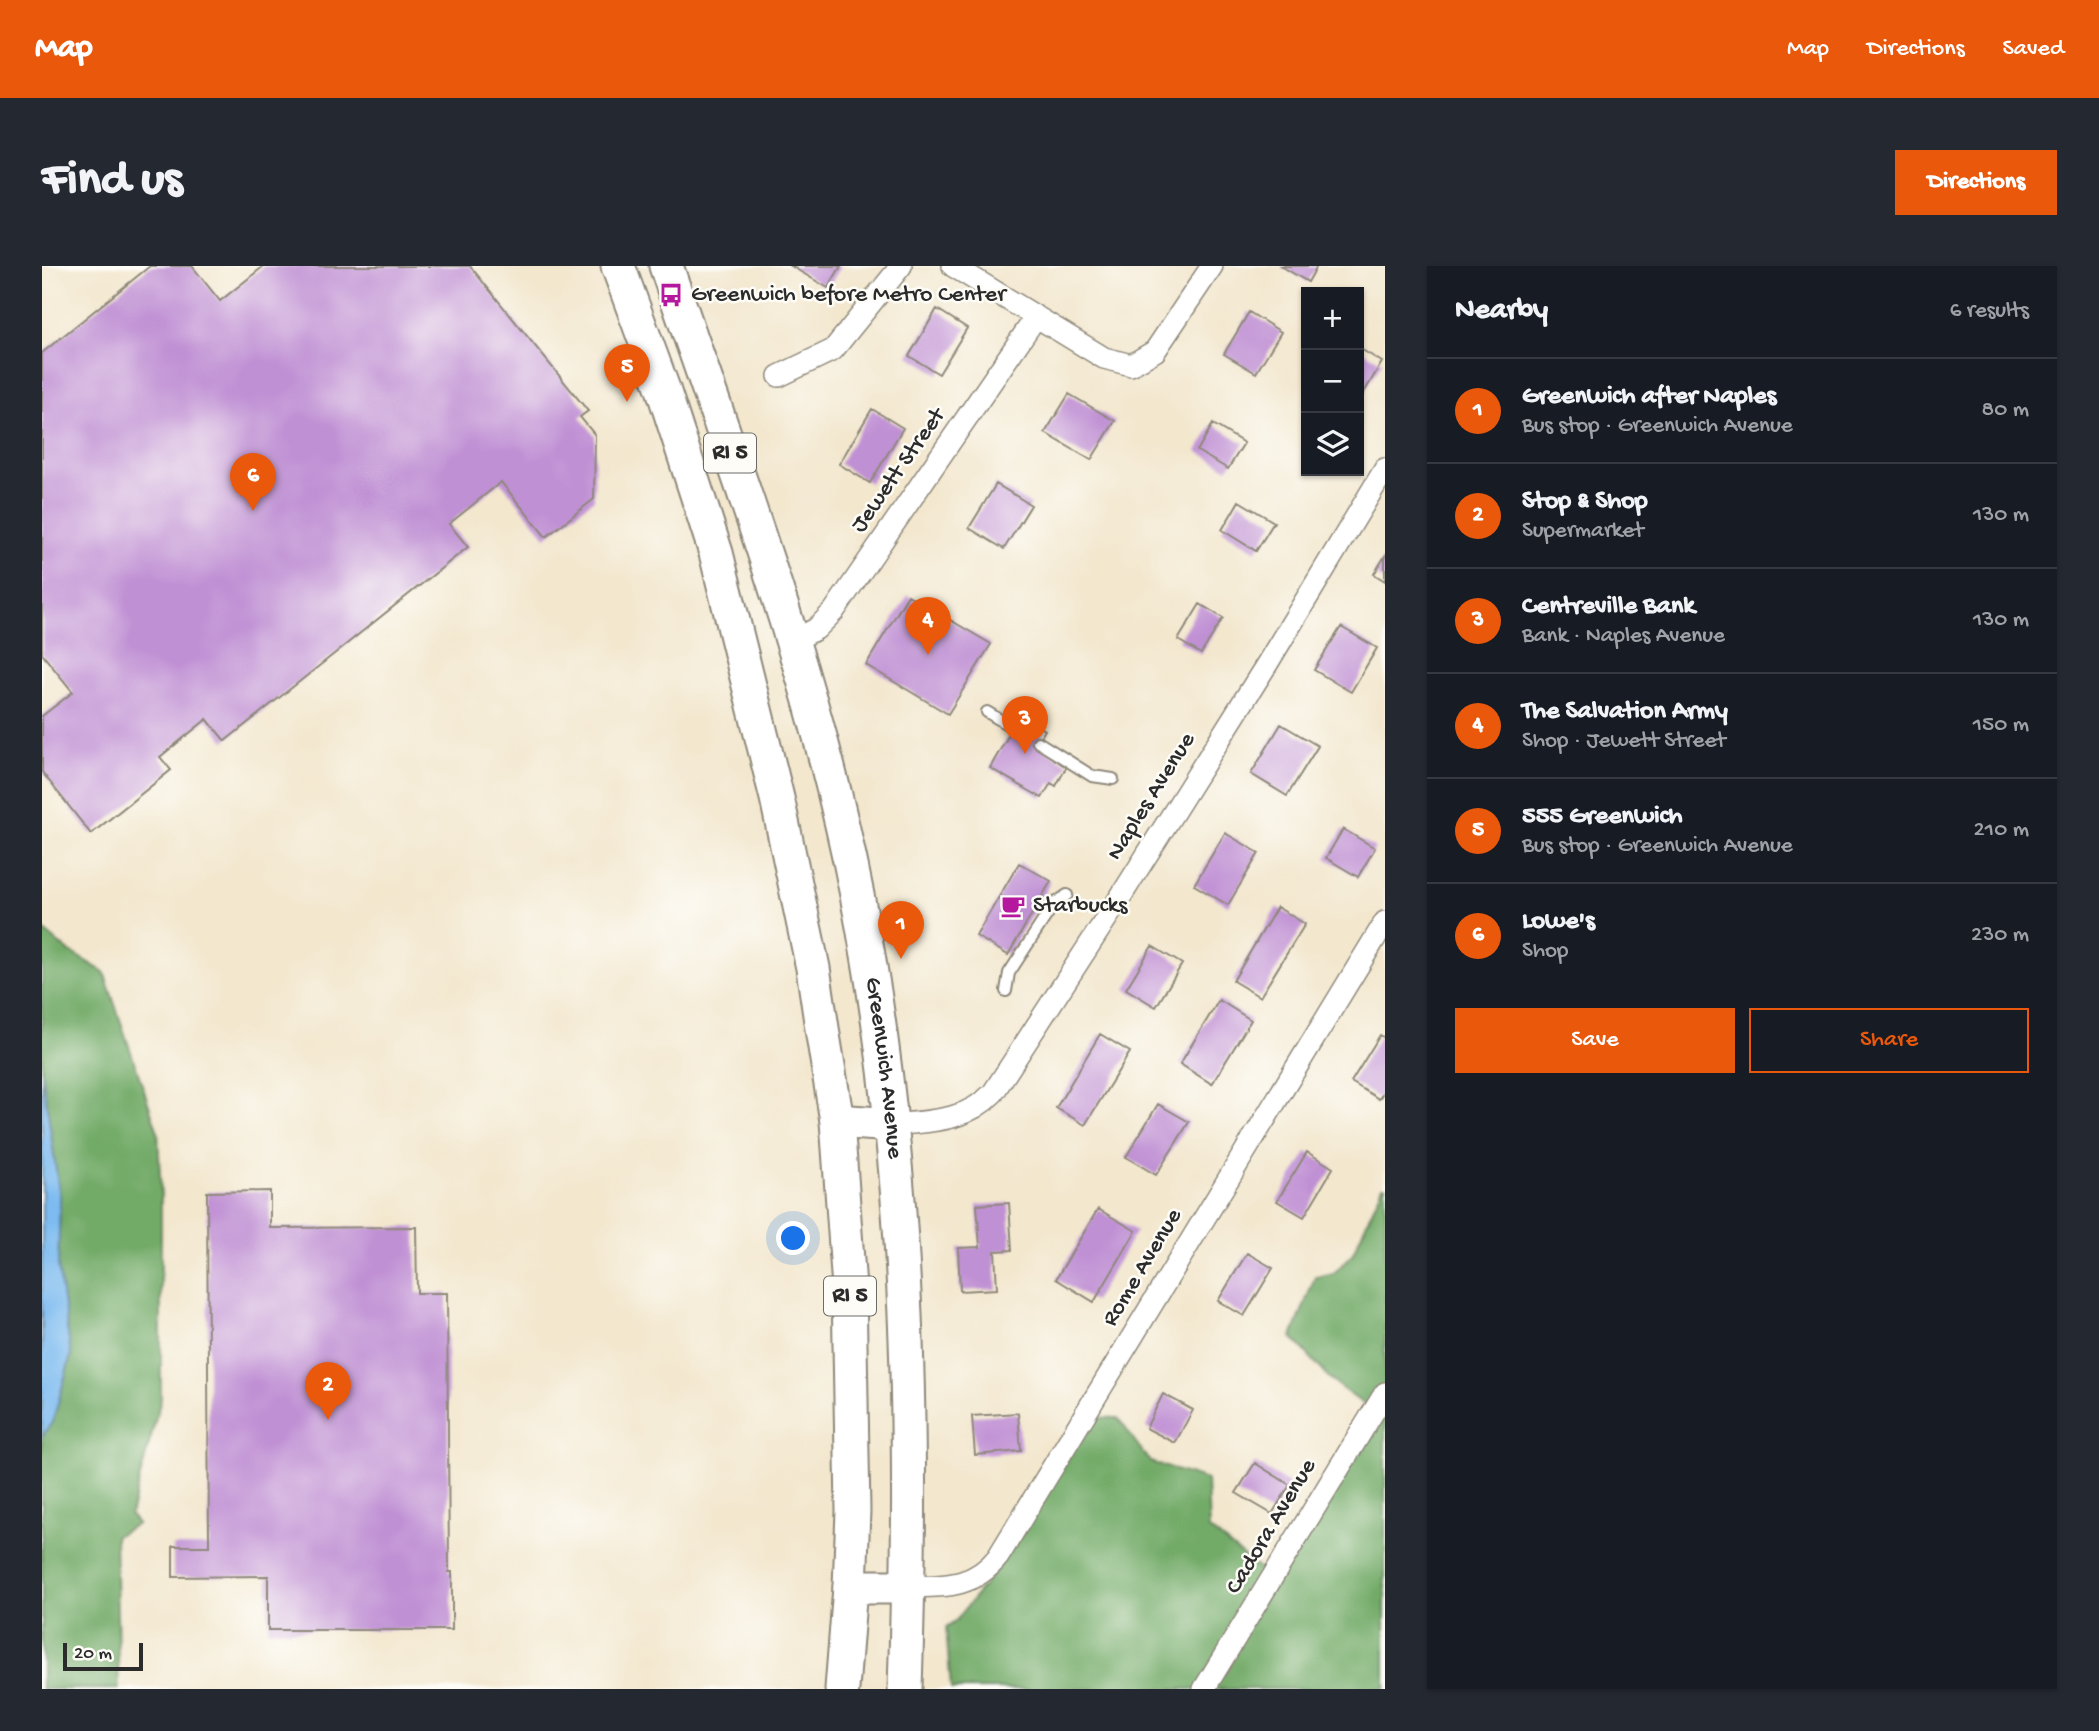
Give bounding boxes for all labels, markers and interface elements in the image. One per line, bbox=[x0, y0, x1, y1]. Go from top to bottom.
text: Map bbox=[35, 30, 92, 68]
text: Map bbox=[1787, 35, 1829, 64]
text: Directions bbox=[1867, 35, 1965, 64]
text: Saved bbox=[2003, 35, 2064, 64]
button: Directions bbox=[1895, 150, 2057, 215]
text: Find us bbox=[42, 153, 182, 211]
bus stop icon: Greenwich before Metro Center bbox=[657, 281, 685, 309]
place label: Greenwich before Metro Center bbox=[691, 281, 1008, 310]
map controls bbox=[1301, 287, 1364, 476]
button: + bbox=[1301, 287, 1364, 350]
text: Nearby bbox=[1455, 294, 1548, 329]
text: 6 results bbox=[1950, 298, 2029, 325]
pin: 5 bbox=[604, 344, 650, 402]
button: − bbox=[1301, 350, 1364, 413]
text: Greenwich after Naples bbox=[1522, 382, 1776, 413]
text: 1 bbox=[1473, 397, 1483, 424]
text: 80 m bbox=[1982, 397, 2029, 424]
street label: Jewett Street bbox=[845, 401, 954, 539]
button: layers bbox=[1301, 413, 1364, 476]
text: Bus stop · Greenwich Avenue bbox=[1522, 413, 1793, 440]
road number: RI 5 bbox=[704, 434, 756, 472]
pin: 6 bbox=[230, 453, 276, 511]
text: Stop & Shop bbox=[1522, 487, 1648, 518]
text: 2 bbox=[1472, 502, 1484, 529]
text: 130 m bbox=[1973, 502, 2029, 529]
text: Supermarket bbox=[1522, 518, 1644, 545]
text: Centreville Bank bbox=[1522, 592, 1695, 623]
pin: 4 bbox=[905, 597, 951, 655]
text: 3 bbox=[1472, 607, 1484, 634]
text: 130 m bbox=[1973, 607, 2029, 634]
text: Bank · Naples Avenue bbox=[1522, 623, 1725, 650]
pin: 3 bbox=[1002, 696, 1048, 754]
text: The Salvation Army bbox=[1522, 697, 1728, 728]
text: 4 bbox=[1473, 712, 1483, 739]
text: 150 m bbox=[1973, 712, 2029, 739]
street label: Naples Avenue bbox=[1101, 727, 1203, 866]
text: Shop · Jewett Street bbox=[1522, 728, 1726, 755]
text: 555 Greenwich bbox=[1522, 802, 1683, 833]
text: 5 bbox=[1472, 817, 1484, 844]
text: 210 m bbox=[1974, 817, 2029, 844]
text: Bus stop · Greenwich Avenue bbox=[1522, 833, 1793, 860]
cafe icon: Starbucks bbox=[999, 892, 1027, 920]
place label: Starbucks bbox=[1033, 892, 1129, 921]
pin: 1 bbox=[878, 901, 924, 959]
text: Lowe's bbox=[1522, 907, 1595, 938]
text: 6 bbox=[1472, 922, 1484, 949]
text: 230 m bbox=[1971, 922, 2029, 949]
text: Shop bbox=[1522, 938, 1568, 965]
street label: Greenwich Avenue bbox=[857, 975, 909, 1161]
button: Save bbox=[1455, 1008, 1735, 1073]
button: Share bbox=[1749, 1008, 2029, 1073]
street label: Rome Avenue bbox=[1096, 1203, 1190, 1332]
your location bbox=[776, 1221, 810, 1255]
road number: RI 5 bbox=[824, 1276, 876, 1316]
pin: 2 bbox=[305, 1362, 351, 1420]
street label: Cadora Avenue bbox=[1220, 1454, 1324, 1600]
scale bar bbox=[63, 1640, 144, 1672]
text: 20 m bbox=[74, 1643, 112, 1666]

